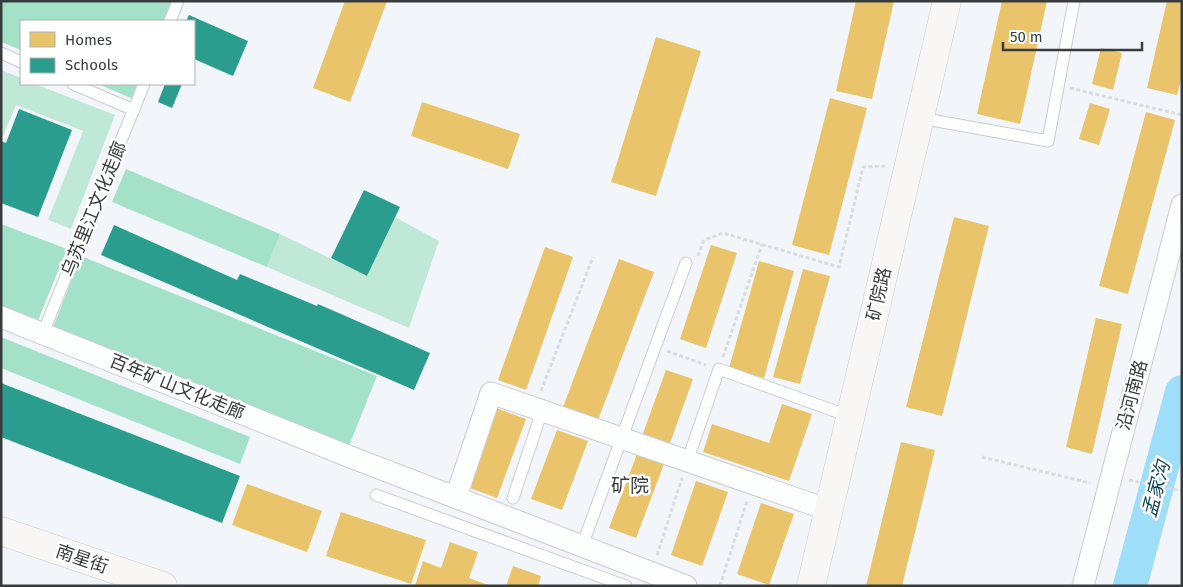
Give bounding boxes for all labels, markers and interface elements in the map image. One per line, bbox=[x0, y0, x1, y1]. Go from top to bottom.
legend bbox=[20, 20, 195, 85]
scale bar bbox=[1003, 20, 1142, 52]
text: 50 m bbox=[1010, 28, 1043, 46]
text: Homes bbox=[65, 31, 112, 49]
text: Schools bbox=[65, 56, 118, 74]
street label: 乌苏里江文化走廊 bbox=[57, 138, 131, 280]
street label: 矿院路 bbox=[862, 265, 896, 323]
street label: 百年矿山文化走廊 bbox=[106, 350, 248, 424]
street label: 沿河南路 bbox=[1112, 357, 1152, 433]
water label: 孟家沟 bbox=[1138, 457, 1175, 520]
district label: 矿院 bbox=[611, 474, 649, 497]
street label: 南星街 bbox=[53, 540, 111, 578]

